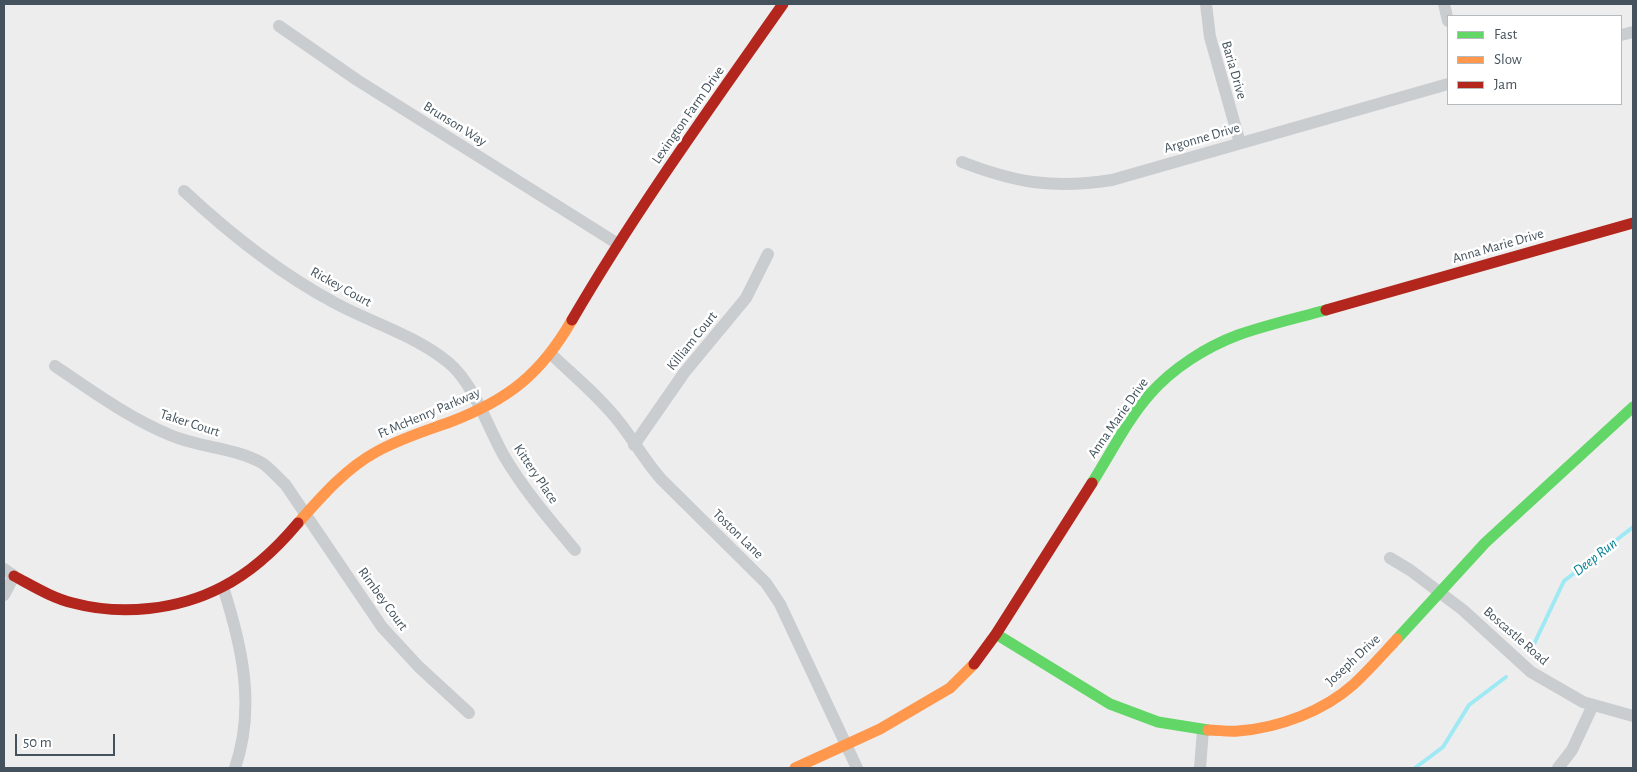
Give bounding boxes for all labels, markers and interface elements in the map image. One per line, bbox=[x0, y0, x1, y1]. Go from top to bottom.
legend bbox=[1447, 15, 1622, 105]
text: Fast bbox=[1494, 27, 1517, 42]
street label: Baria Drive bbox=[1218, 39, 1250, 101]
text: Slow bbox=[1494, 52, 1522, 67]
street label: Lexington Farm Drive bbox=[648, 63, 728, 167]
text: Jam bbox=[1494, 77, 1517, 92]
street label: Brunson Way bbox=[420, 98, 490, 150]
street label: Argonne Drive bbox=[1162, 119, 1242, 157]
street label: Anna Marie Drive bbox=[1450, 225, 1546, 267]
street label: Rickey Court bbox=[307, 263, 375, 311]
street label: Killiam Court bbox=[663, 308, 721, 374]
street label: Anna Marie Drive bbox=[1084, 375, 1152, 461]
street label: Ft McHenry Parkway bbox=[375, 384, 483, 442]
street label: Taker Court bbox=[158, 405, 222, 441]
street label: Kittery Place bbox=[510, 441, 562, 507]
street label: Toston Lane bbox=[709, 506, 767, 562]
water label: Deep Run bbox=[1569, 534, 1621, 580]
street label: Rimbey Court bbox=[354, 564, 412, 634]
street label: Boscastle Road bbox=[1480, 603, 1552, 669]
street label: Joseph Drive bbox=[1322, 631, 1384, 689]
scale bar bbox=[18, 724, 118, 756]
text: 50 m bbox=[23, 735, 52, 750]

